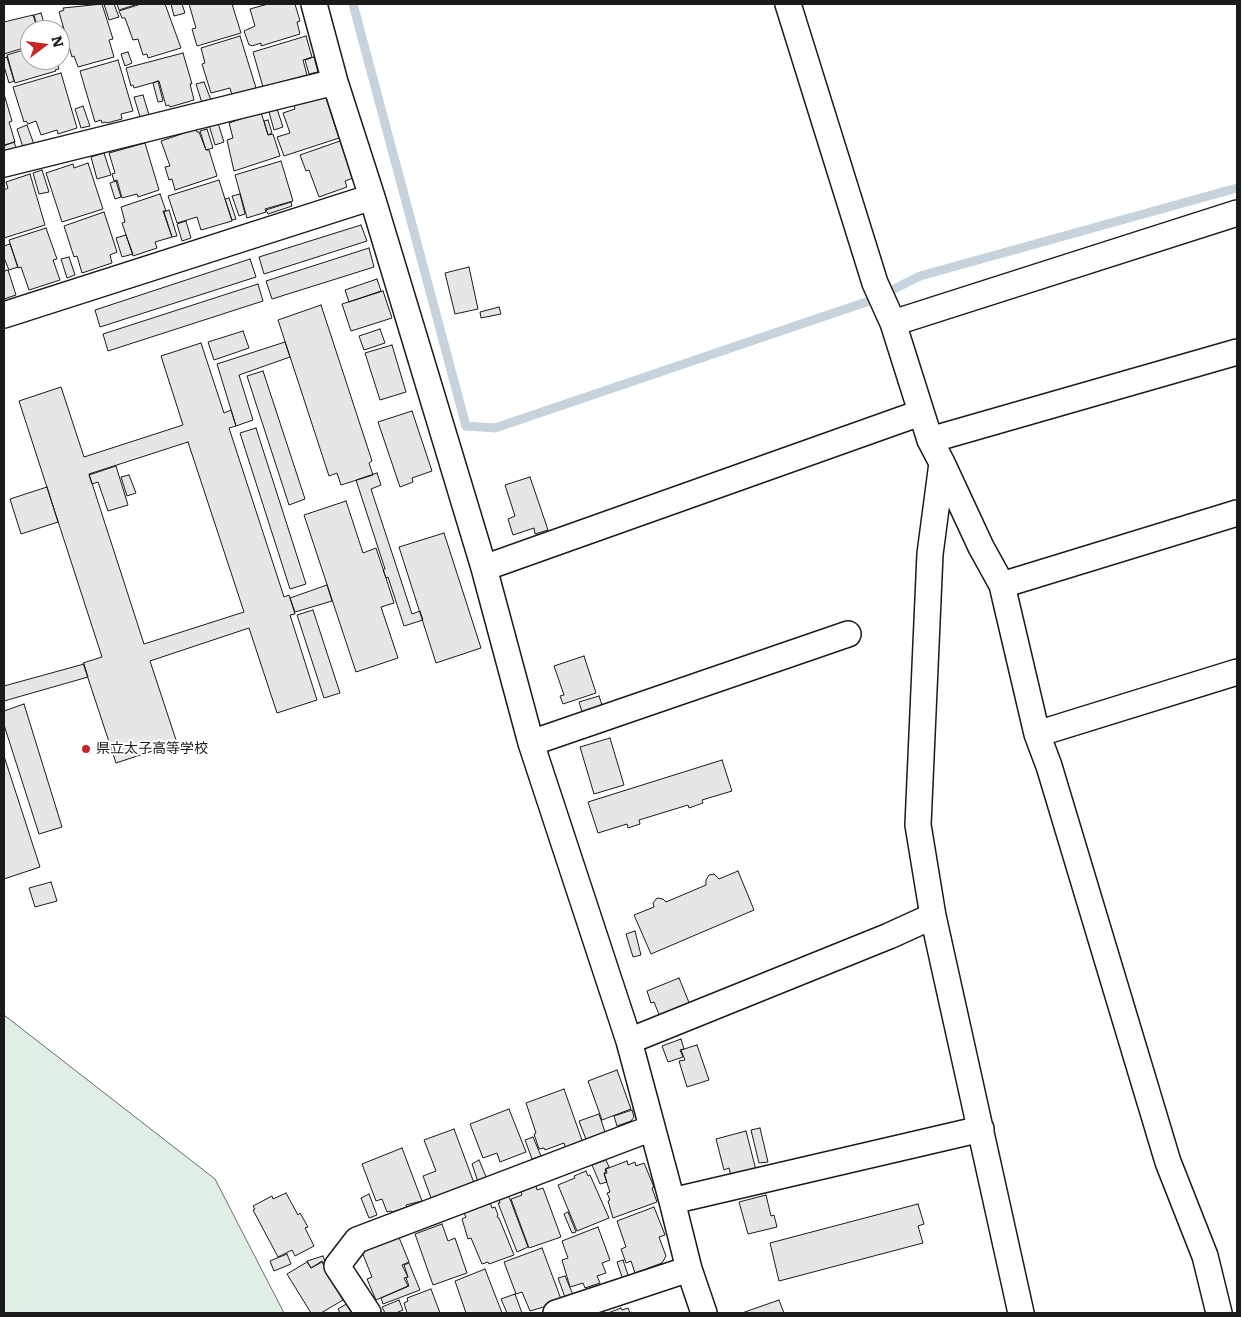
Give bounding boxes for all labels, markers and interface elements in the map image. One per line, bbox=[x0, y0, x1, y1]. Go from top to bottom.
north arrow bbox=[20, 20, 70, 70]
text: N bbox=[47, 33, 70, 50]
place label: 県立太子高等学校 bbox=[96, 741, 208, 757]
marker: 県立太子高等学校 bbox=[80, 743, 92, 755]

